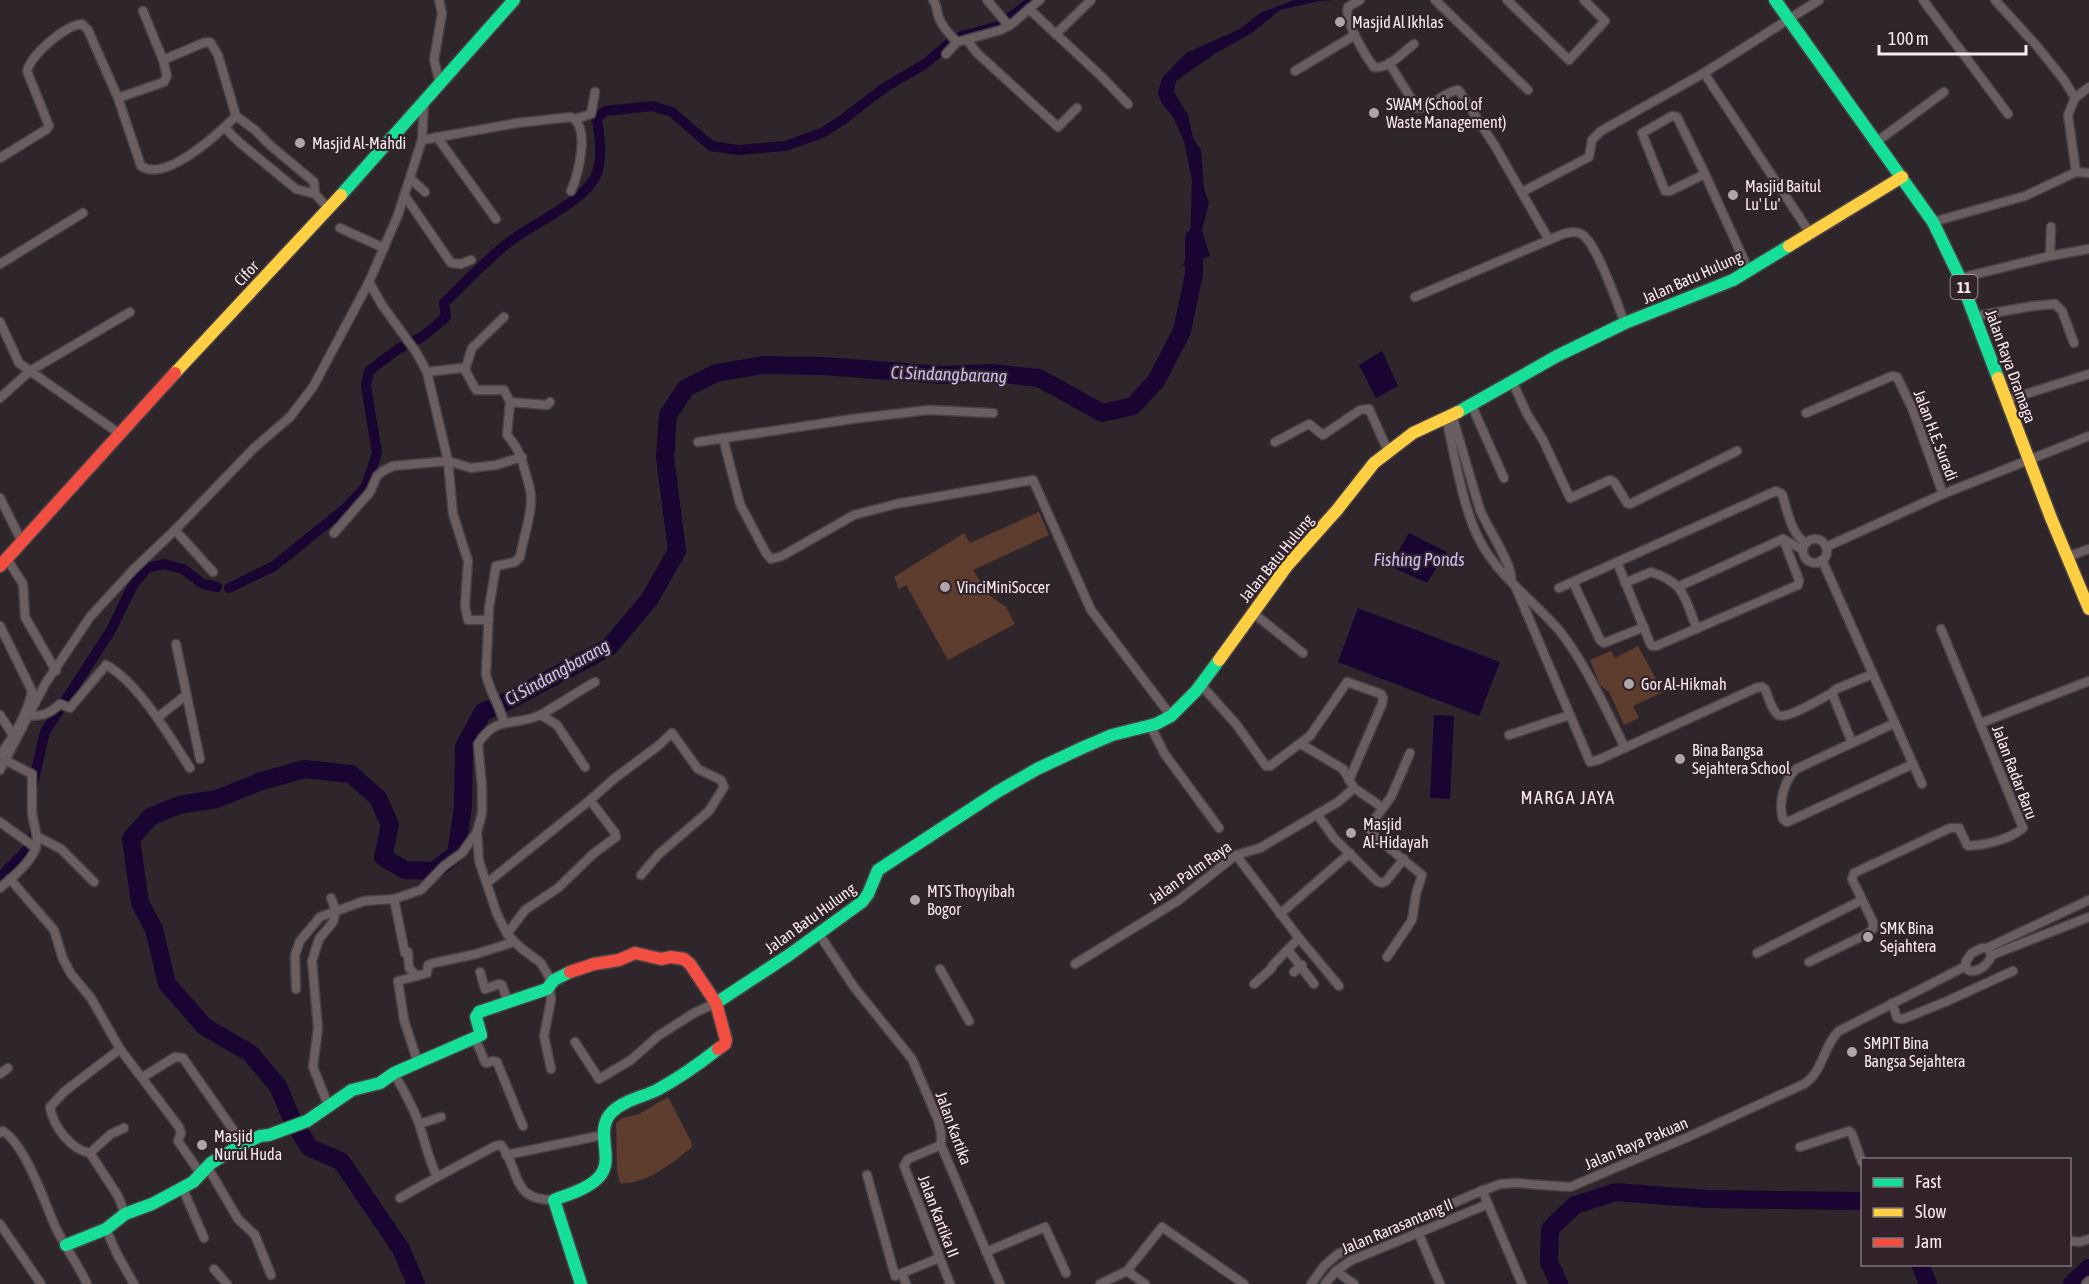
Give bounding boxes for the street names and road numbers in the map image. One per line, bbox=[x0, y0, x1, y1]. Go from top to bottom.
street label: Jalan Batu Hulung bbox=[1639, 247, 1745, 308]
street label: Cifor bbox=[230, 257, 262, 289]
road number: 11 bbox=[1950, 275, 1978, 299]
street label: Jalan Raya Dramaga bbox=[1981, 307, 2040, 426]
street label: Jalan H.E. Suradi bbox=[1910, 387, 1962, 483]
street label: Jalan Batu Hulung bbox=[1235, 511, 1318, 606]
street label: Jalan Radar Baru bbox=[1989, 723, 2041, 821]
street label: Jalan Palm Raya bbox=[1145, 837, 1235, 908]
street label: Jalan Batu Hulung bbox=[761, 879, 859, 958]
street label: Jalan Kartika bbox=[932, 1089, 976, 1167]
street label: Jalan Raya Pakuan bbox=[1582, 1113, 1691, 1174]
street label: Jalan Kartika II bbox=[915, 1172, 963, 1260]
street label: Jalan Rarasantang II bbox=[1339, 1194, 1456, 1259]

